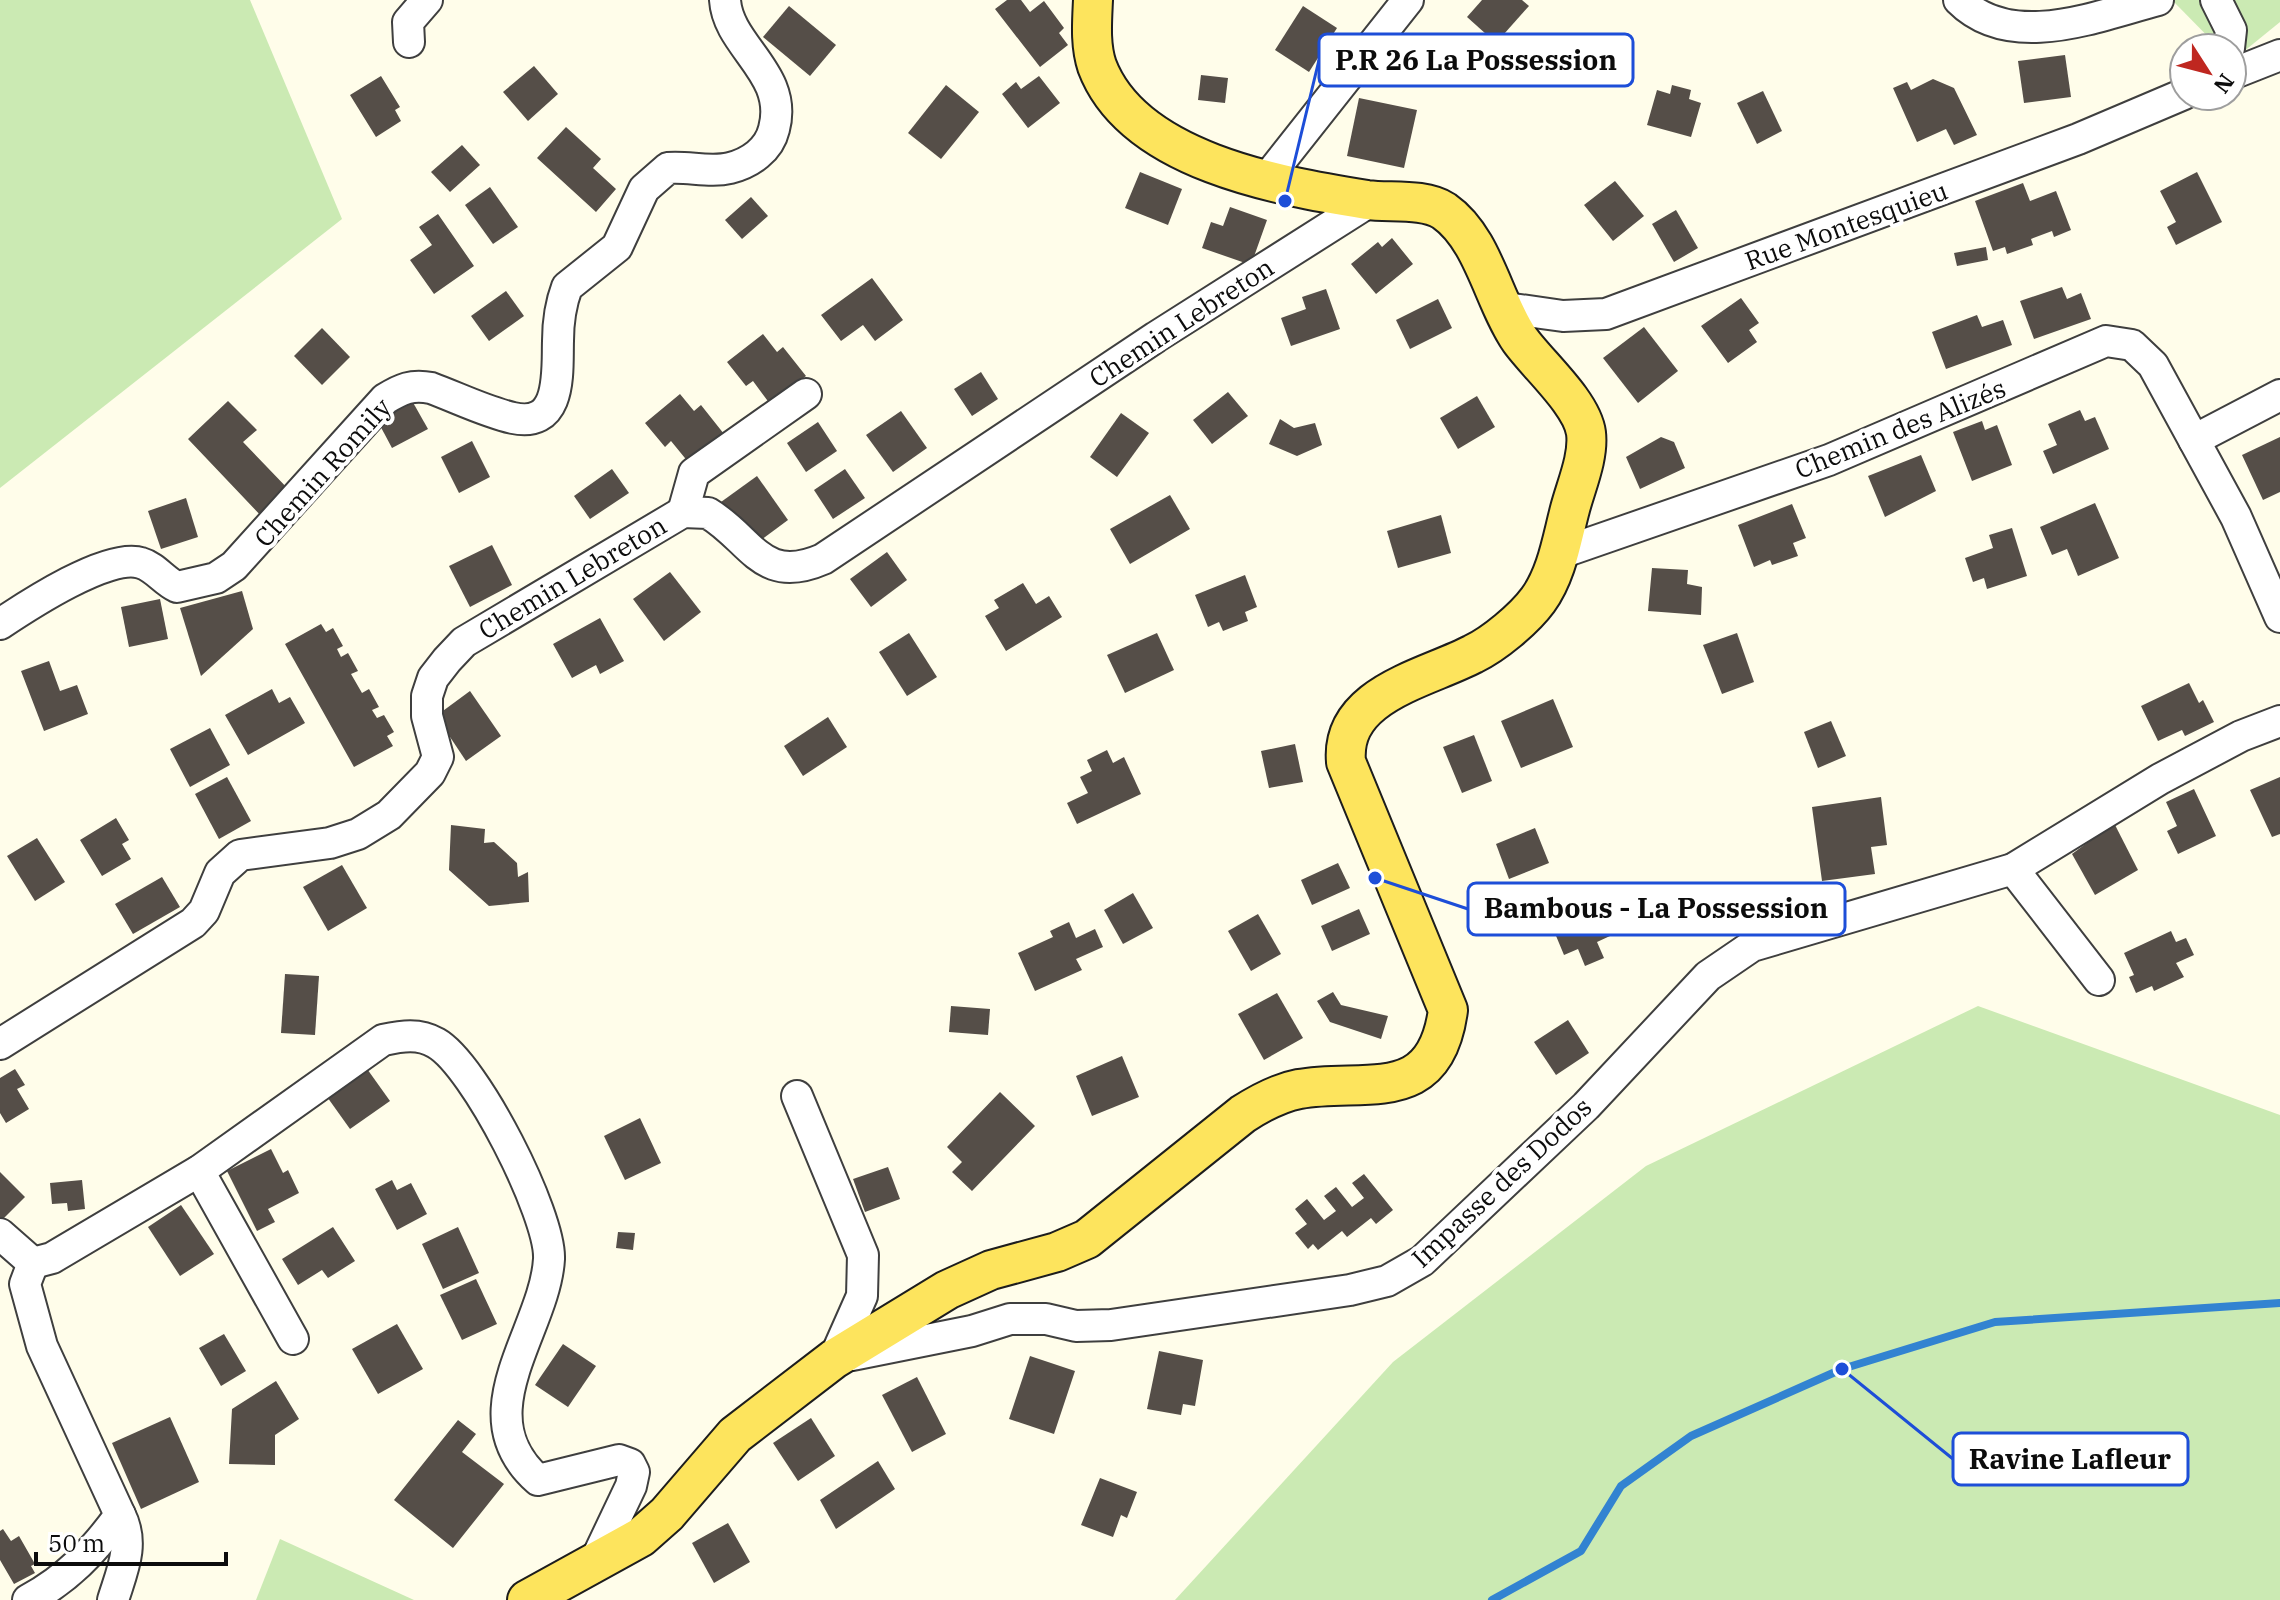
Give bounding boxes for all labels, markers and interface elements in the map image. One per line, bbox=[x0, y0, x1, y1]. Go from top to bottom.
north arrow bbox=[2168, 32, 2248, 112]
callout: P.R 26 La Possession bbox=[1319, 34, 1633, 86]
text: P.R 26 La Possession bbox=[1335, 41, 1617, 78]
text: N bbox=[2208, 68, 2241, 100]
street label: Rue Montesquieu bbox=[1740, 173, 1952, 277]
street label: Chemin Lebreton bbox=[1082, 250, 1280, 394]
street label: Chemin des Alizés bbox=[1790, 370, 2010, 486]
street label: Chemin Romily bbox=[246, 390, 398, 554]
street label: Chemin Lebreton bbox=[472, 507, 672, 647]
callout: Bambous - La Possession bbox=[1468, 883, 1845, 935]
text: Bambous - La Possession bbox=[1484, 889, 1828, 926]
street label: Impasse des Dodos bbox=[1404, 1090, 1598, 1274]
callout: Ravine Lafleur bbox=[1953, 1433, 2188, 1485]
text: Ravine Lafleur bbox=[1969, 1440, 2171, 1477]
scale bar bbox=[36, 1516, 226, 1566]
text: 50 m bbox=[48, 1527, 105, 1559]

